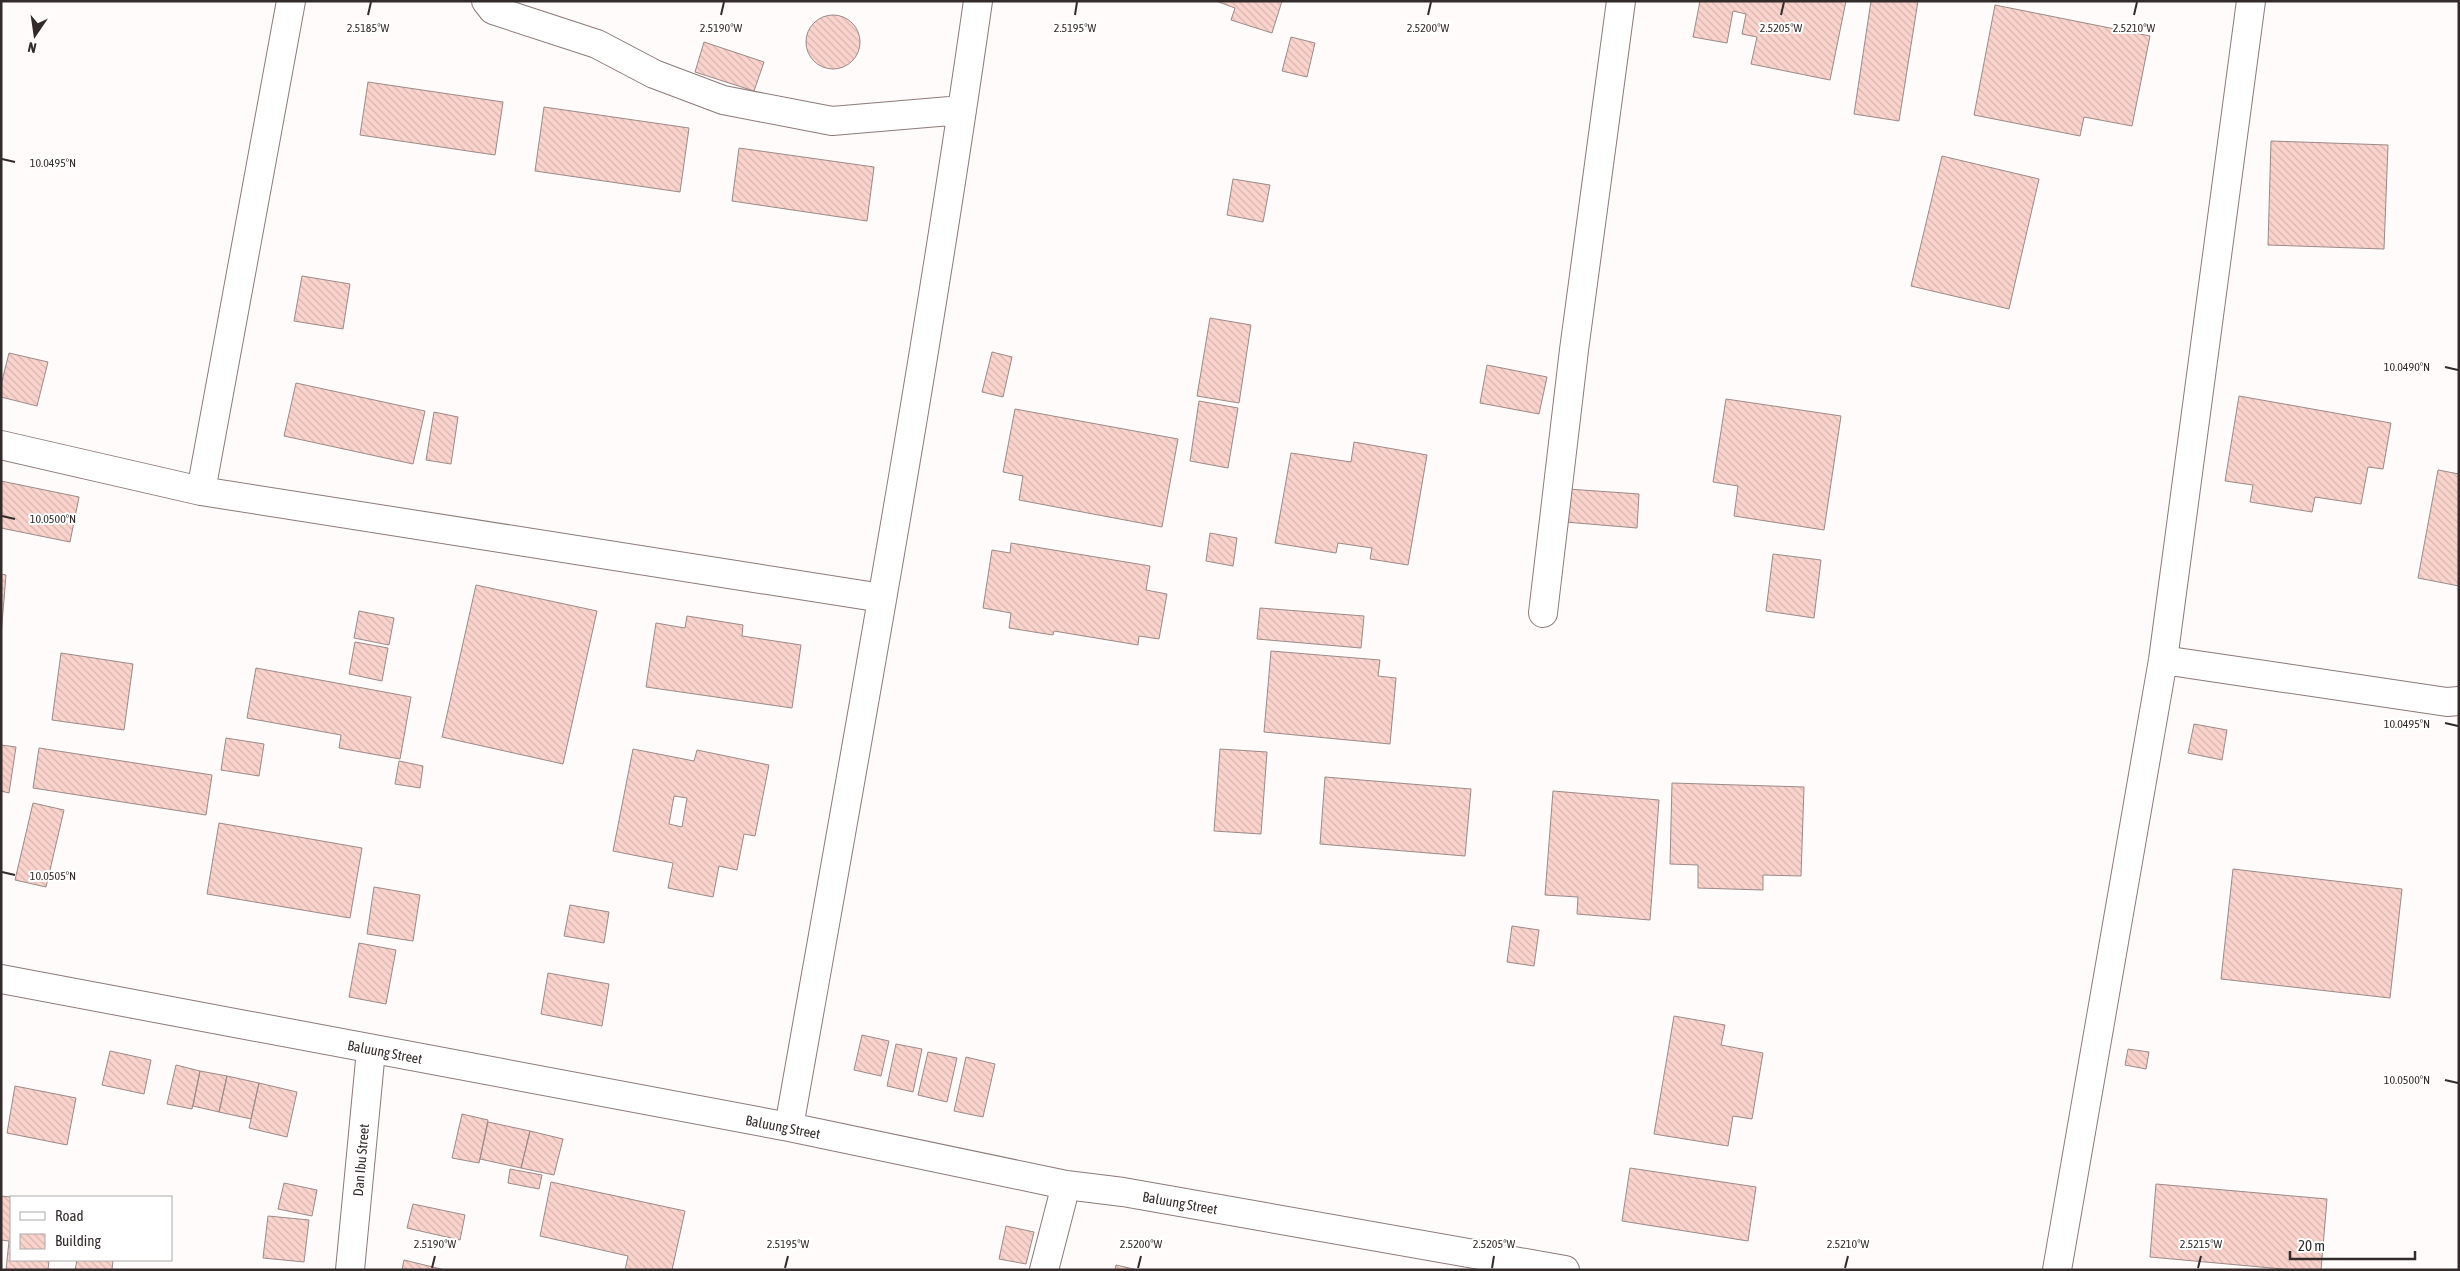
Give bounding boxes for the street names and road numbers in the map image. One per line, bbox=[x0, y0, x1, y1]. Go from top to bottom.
street label: Baluung Street bbox=[346, 1037, 424, 1067]
street label: Baluung Street bbox=[744, 1112, 822, 1142]
street label: Dan Ibu Street bbox=[350, 1123, 372, 1197]
street label: Baluung Street bbox=[1141, 1189, 1219, 1217]

